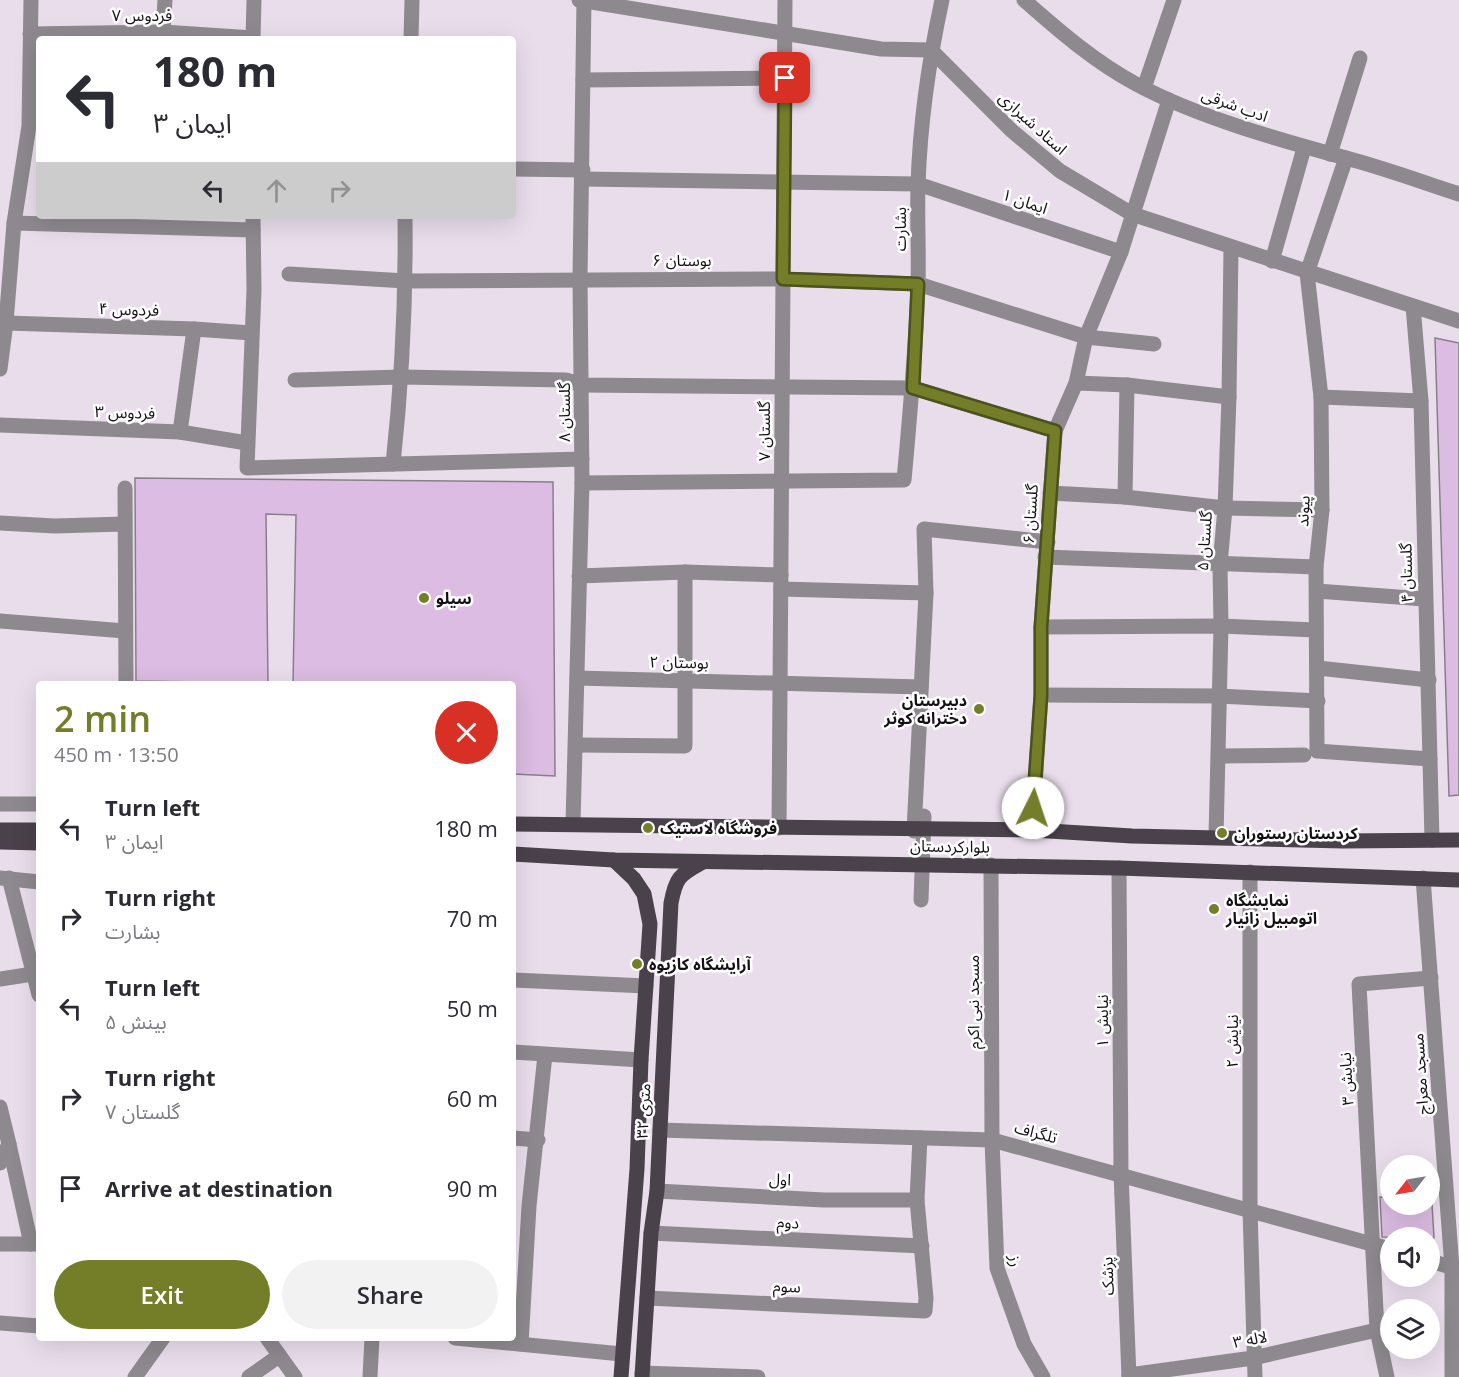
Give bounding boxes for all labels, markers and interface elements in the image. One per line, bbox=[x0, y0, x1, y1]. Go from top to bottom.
street label: فردوس ۷ bbox=[112, 4, 172, 26]
text: 180 m bbox=[153, 42, 277, 99]
pin bbox=[759, 52, 810, 103]
icon: left bbox=[54, 60, 132, 138]
icon: arrive bbox=[768, 61, 801, 94]
street label: ادب شرقی bbox=[1199, 83, 1271, 127]
street label: استاد شیرازی bbox=[994, 86, 1072, 160]
text: ایمان ۳ bbox=[153, 104, 232, 141]
icon: left bbox=[197, 174, 230, 207]
icon: ahead bbox=[260, 174, 293, 207]
icon: right bbox=[323, 174, 356, 207]
street label: ایمان ۱ bbox=[999, 183, 1051, 219]
street label: بشارت bbox=[889, 207, 911, 251]
street label: بوستان ۶ bbox=[652, 249, 712, 271]
street label: فردوس ۴ bbox=[98, 297, 160, 321]
street label: گلستان ۸ bbox=[553, 382, 575, 442]
street label: فردوس ۳ bbox=[94, 400, 156, 424]
street label: گلستان ۷ bbox=[753, 401, 775, 461]
street label: گلستان ۶ bbox=[1017, 483, 1043, 545]
street label: پیوند bbox=[1291, 495, 1315, 527]
street label: گلستان ۵ bbox=[1191, 510, 1217, 572]
street label: گلستان ۴ bbox=[1394, 542, 1418, 603]
place label: سیلو bbox=[436, 587, 472, 609]
marker: سیلو bbox=[417, 591, 431, 605]
street label: بوستان ۲ bbox=[649, 650, 709, 674]
place label: دبیرستان دخترانه کوثر bbox=[883, 689, 967, 729]
text: 2 min bbox=[54, 694, 151, 743]
button: close bbox=[435, 701, 498, 764]
marker: دبیرستان دخترانه کوثر bbox=[972, 702, 986, 716]
text: 450 m · 13:50 bbox=[54, 741, 179, 768]
position arrow bbox=[1001, 776, 1065, 840]
text: Turn left bbox=[105, 792, 200, 822]
icon: left bbox=[54, 812, 87, 845]
text: 180 m bbox=[434, 813, 498, 843]
place label: فروشگاه لاستیک bbox=[660, 817, 777, 839]
marker: فروشگاه لاستیک bbox=[641, 821, 655, 835]
place label: کردستان رستوران bbox=[1234, 822, 1358, 844]
marker: کردستان رستوران bbox=[1215, 826, 1229, 840]
text: ایمان ۳ bbox=[105, 828, 163, 855]
street label: بلوارکردستان bbox=[910, 834, 990, 858]
text: Turn right bbox=[105, 882, 216, 912]
place label: نمایشگاه اتومبیل زانیار bbox=[1225, 889, 1317, 929]
icon: right bbox=[54, 902, 87, 935]
marker: نمایشگاه اتومبیل زانیار bbox=[1207, 902, 1221, 916]
text: 70 m bbox=[447, 903, 498, 933]
text: بشارت bbox=[105, 918, 160, 945]
place label: آرایشگاه کازیوه bbox=[649, 953, 752, 975]
street label: مسجد نبی اکرم bbox=[962, 955, 986, 1049]
marker: آرایشگاه کازیوه bbox=[630, 957, 644, 971]
text: Turn left bbox=[105, 972, 200, 1002]
icon: left bbox=[54, 992, 87, 1025]
text: 50 m bbox=[447, 993, 498, 1023]
street label: نیایش ۱ bbox=[1091, 994, 1113, 1048]
text: بینش ۵ bbox=[105, 1008, 167, 1035]
street label: نیایش ۲ bbox=[1221, 1014, 1243, 1068]
street label: مسجد معراج bbox=[1406, 1032, 1436, 1115]
street label: نیایش ۳ bbox=[1334, 1052, 1358, 1106]
text: Turn right bbox=[105, 1062, 216, 1092]
icon: right bbox=[54, 1082, 87, 1115]
text: 60 m bbox=[447, 1083, 498, 1113]
street label: ۳۲ متری bbox=[631, 1083, 655, 1139]
text: گلستان ۷ bbox=[105, 1098, 180, 1125]
street label: تلگراف bbox=[1012, 1116, 1060, 1148]
north arrow bbox=[1380, 1155, 1440, 1215]
map controls bbox=[1380, 1155, 1440, 1359]
street label: اول bbox=[768, 1167, 792, 1191]
icon: arrive bbox=[54, 1172, 87, 1205]
text: Arrive at destination bbox=[105, 1173, 333, 1203]
text: 90 m bbox=[447, 1173, 498, 1203]
street label: دوم bbox=[776, 1210, 800, 1236]
button: sound bbox=[1380, 1227, 1440, 1287]
street label: رز bbox=[1004, 1253, 1028, 1268]
street label: پزشک bbox=[1095, 1256, 1119, 1296]
button: Exit bbox=[54, 1260, 270, 1329]
button: Share bbox=[282, 1260, 498, 1329]
street label: سوم bbox=[772, 1274, 801, 1300]
button: layers bbox=[1380, 1299, 1440, 1359]
street label: لاله ۳ bbox=[1231, 1325, 1269, 1353]

